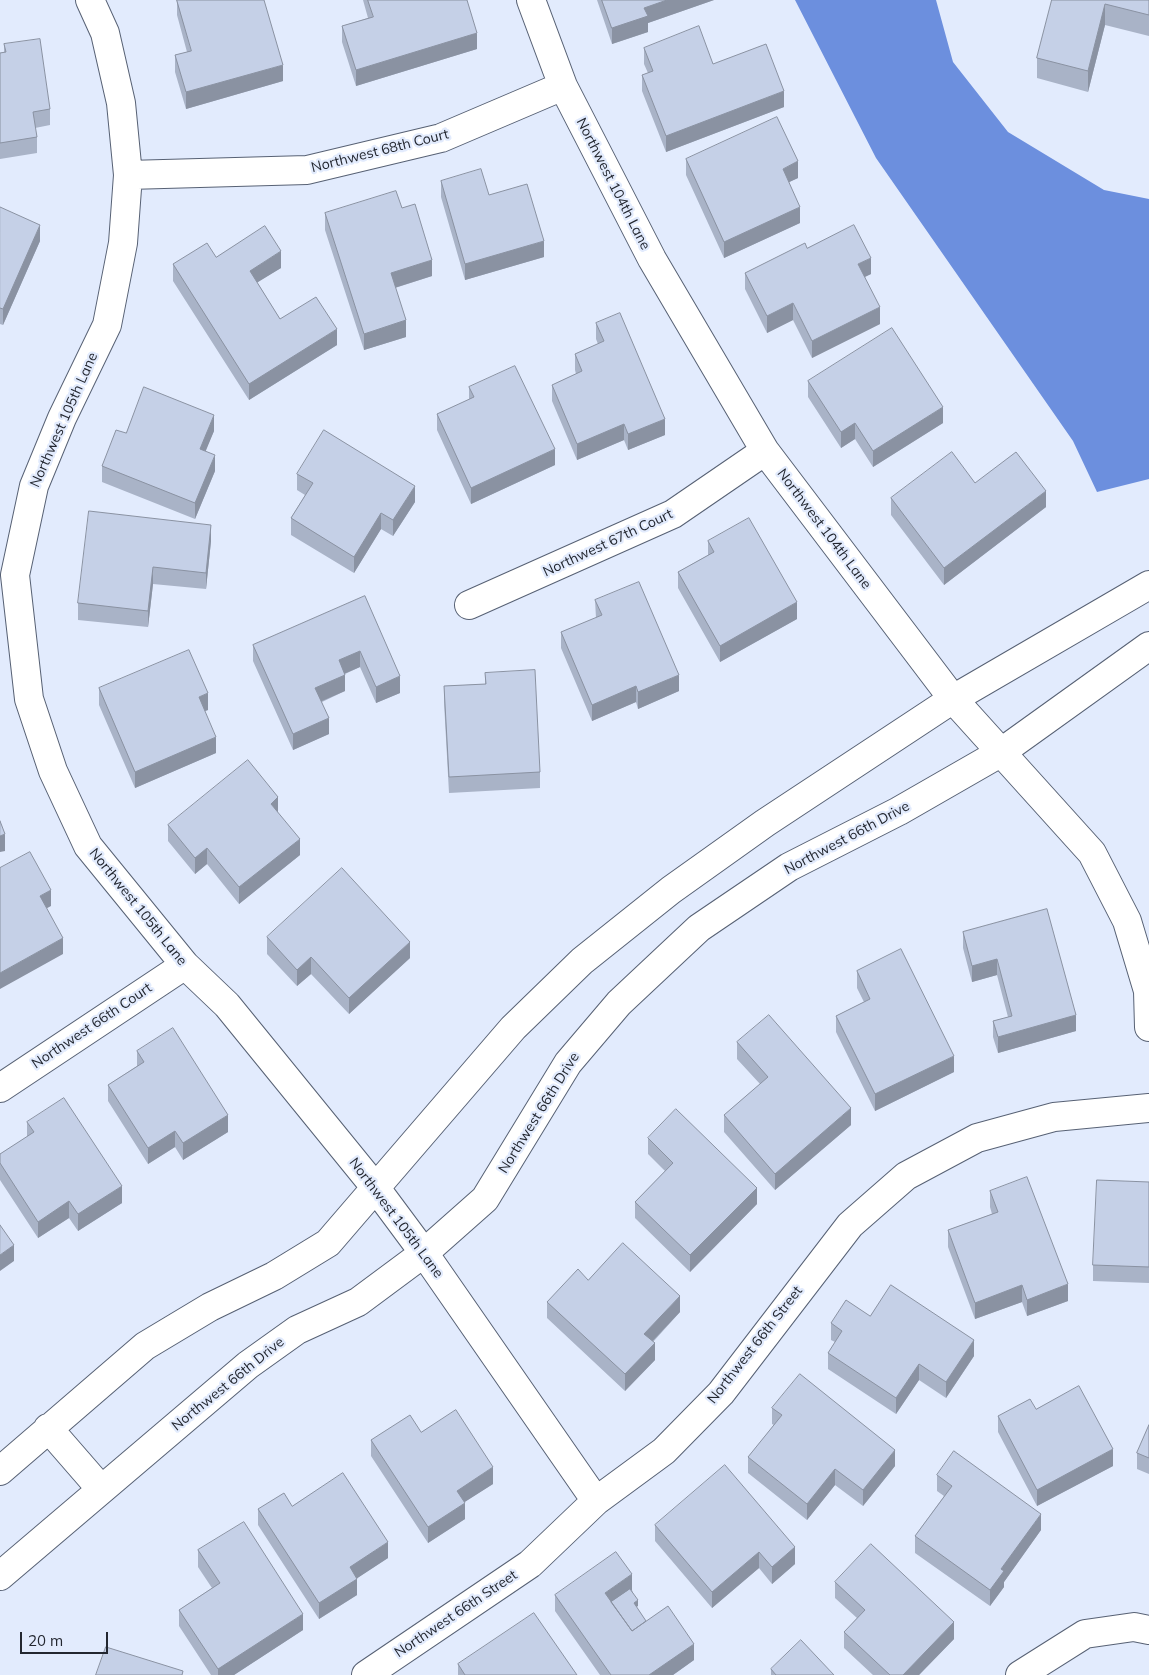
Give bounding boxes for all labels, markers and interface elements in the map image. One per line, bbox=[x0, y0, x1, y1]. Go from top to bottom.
street label: Northwest 104th Lane bbox=[572, 115, 654, 253]
street label: Northwest 68th Court bbox=[310, 126, 450, 176]
street label: Northwest 105th Lane bbox=[27, 350, 101, 490]
street label: Northwest 104th Lane bbox=[773, 466, 875, 592]
street label: Northwest 67th Court bbox=[541, 506, 675, 580]
street label: Northwest 66th Drive bbox=[782, 798, 912, 878]
street label: Northwest 105th Lane bbox=[86, 845, 190, 969]
street label: Northwest 66th Court bbox=[29, 980, 155, 1072]
street label: Northwest 66th Drive bbox=[495, 1049, 583, 1177]
street label: Northwest 105th Lane bbox=[345, 1155, 447, 1281]
street label: Northwest 66th Street bbox=[704, 1283, 806, 1407]
street label: Northwest 66th Drive bbox=[169, 1334, 287, 1434]
street label: Northwest 66th Street bbox=[391, 1567, 521, 1661]
scale bar bbox=[22, 1622, 110, 1654]
text: 20 m bbox=[28, 1631, 63, 1650]

